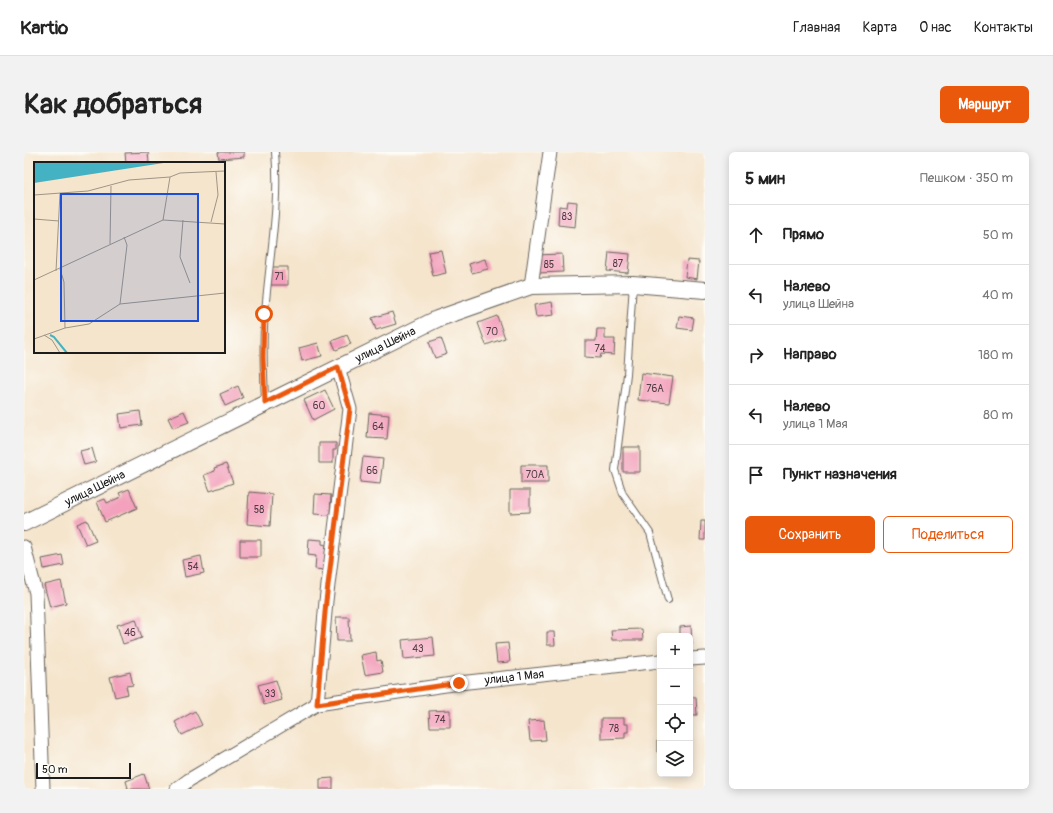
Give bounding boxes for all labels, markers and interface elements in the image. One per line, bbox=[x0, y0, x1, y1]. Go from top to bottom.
text: Kartio bbox=[20, 16, 68, 40]
text: Главная bbox=[793, 19, 840, 36]
text: Карта bbox=[862, 19, 897, 36]
text: О нас bbox=[919, 19, 952, 36]
text: Контакты bbox=[974, 19, 1033, 36]
button: Маршрут bbox=[940, 86, 1029, 123]
text: Как добраться bbox=[24, 87, 202, 122]
inset map bbox=[34, 162, 225, 353]
text: 5 мин bbox=[745, 168, 785, 189]
text: Пешком · 350 m bbox=[920, 170, 1013, 186]
house number: 83 bbox=[562, 211, 573, 223]
icon: ahead bbox=[745, 224, 767, 246]
text: Прямо bbox=[783, 225, 824, 244]
text: 50 m bbox=[983, 227, 1013, 243]
house number: 87 bbox=[613, 258, 624, 270]
house number: 85 bbox=[544, 259, 554, 271]
house number: 71 bbox=[274, 271, 284, 283]
text: Налево bbox=[783, 277, 830, 296]
icon: left bbox=[745, 284, 767, 306]
text: 40 m bbox=[982, 287, 1013, 303]
text: улица Шейна bbox=[783, 296, 854, 312]
route start bbox=[255, 305, 273, 323]
street label: улица Шейна bbox=[352, 324, 419, 367]
house number: 70 bbox=[486, 326, 498, 338]
house number: 74 bbox=[594, 343, 606, 355]
icon: right bbox=[745, 344, 767, 366]
text: Направо bbox=[783, 345, 837, 364]
text: 180 m bbox=[978, 347, 1013, 363]
house number: 76А bbox=[646, 383, 664, 395]
text: Налево bbox=[783, 397, 830, 416]
house number: 60 bbox=[313, 400, 325, 412]
icon: left bbox=[745, 404, 767, 426]
text: 80 m bbox=[983, 407, 1013, 423]
text: улица 1 Мая bbox=[783, 416, 848, 432]
house number: 64 bbox=[372, 421, 384, 433]
icon: arrive bbox=[745, 464, 767, 486]
house number: 66 bbox=[366, 465, 378, 477]
text: Пункт назначения bbox=[783, 465, 897, 484]
street label: улица Шейна bbox=[61, 467, 128, 510]
house number: 70А bbox=[526, 469, 545, 481]
house number: 58 bbox=[254, 504, 264, 516]
button: Сохранить bbox=[745, 516, 875, 553]
button: Поделиться bbox=[883, 516, 1013, 553]
house number: 54 bbox=[187, 561, 199, 573]
house number: 46 bbox=[124, 627, 136, 639]
map controls bbox=[657, 633, 693, 777]
button: + bbox=[657, 633, 693, 669]
house number: 43 bbox=[412, 643, 424, 655]
street label: улица 1 Мая bbox=[483, 667, 545, 688]
button: − bbox=[657, 669, 693, 705]
route end bbox=[450, 674, 468, 692]
house number: 33 bbox=[264, 688, 276, 700]
button: locate bbox=[657, 705, 693, 741]
house number: 74 bbox=[434, 714, 446, 726]
house number: 78 bbox=[609, 723, 619, 735]
button: layers bbox=[657, 741, 693, 777]
scale bar bbox=[36, 761, 131, 780]
text: 50 m bbox=[42, 763, 68, 776]

